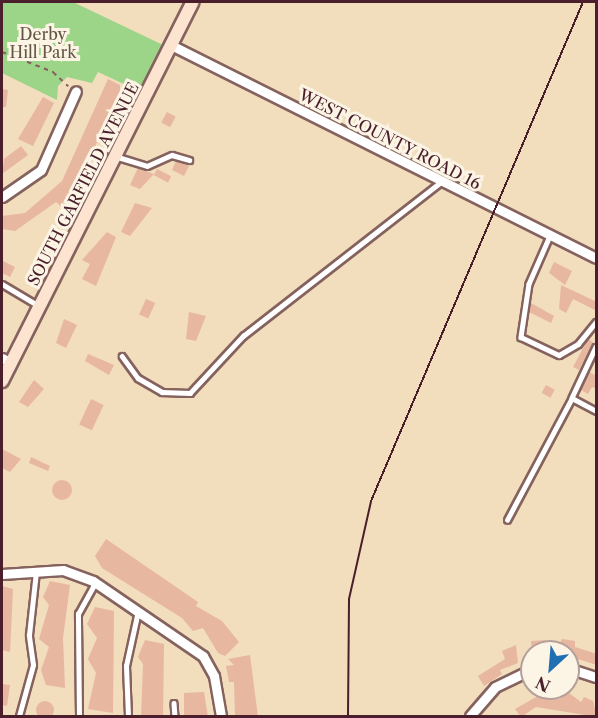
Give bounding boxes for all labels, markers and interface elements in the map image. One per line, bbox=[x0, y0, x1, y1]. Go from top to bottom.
park label: Derby Hill Park bbox=[9, 24, 77, 62]
street label: SOUTH GARFIELD AVENUE bbox=[23, 79, 143, 289]
street label: WEST COUNTY ROAD 16 bbox=[295, 84, 485, 194]
north arrow bbox=[520, 640, 580, 700]
text: N bbox=[532, 672, 554, 696]

